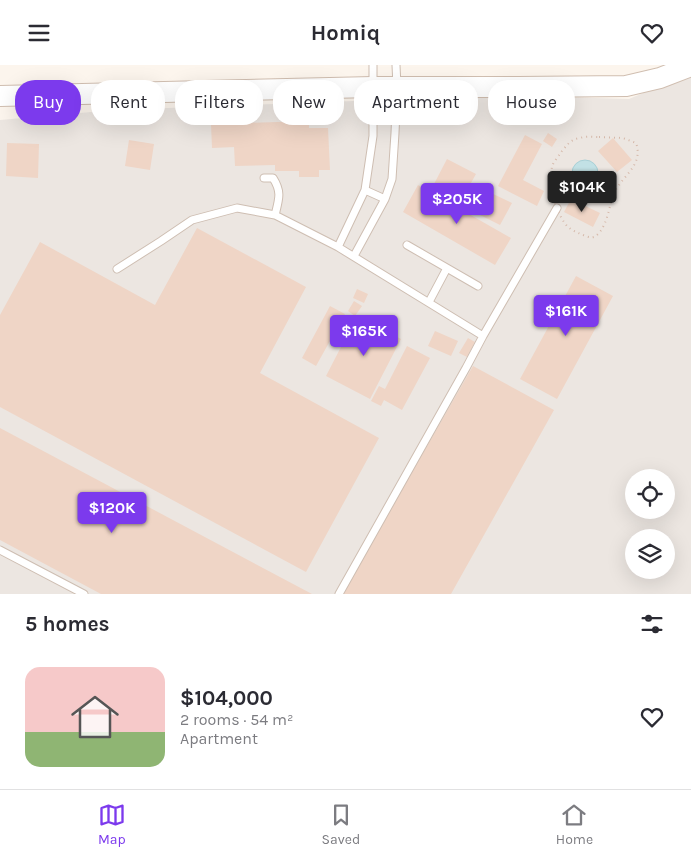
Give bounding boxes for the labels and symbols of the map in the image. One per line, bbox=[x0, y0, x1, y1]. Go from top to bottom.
pin: $104K bbox=[547, 171, 617, 213]
pin: $205K bbox=[422, 183, 492, 225]
pin: $161K bbox=[531, 295, 601, 337]
pin: $165K bbox=[329, 315, 399, 357]
pin: $120K bbox=[77, 491, 147, 534]

